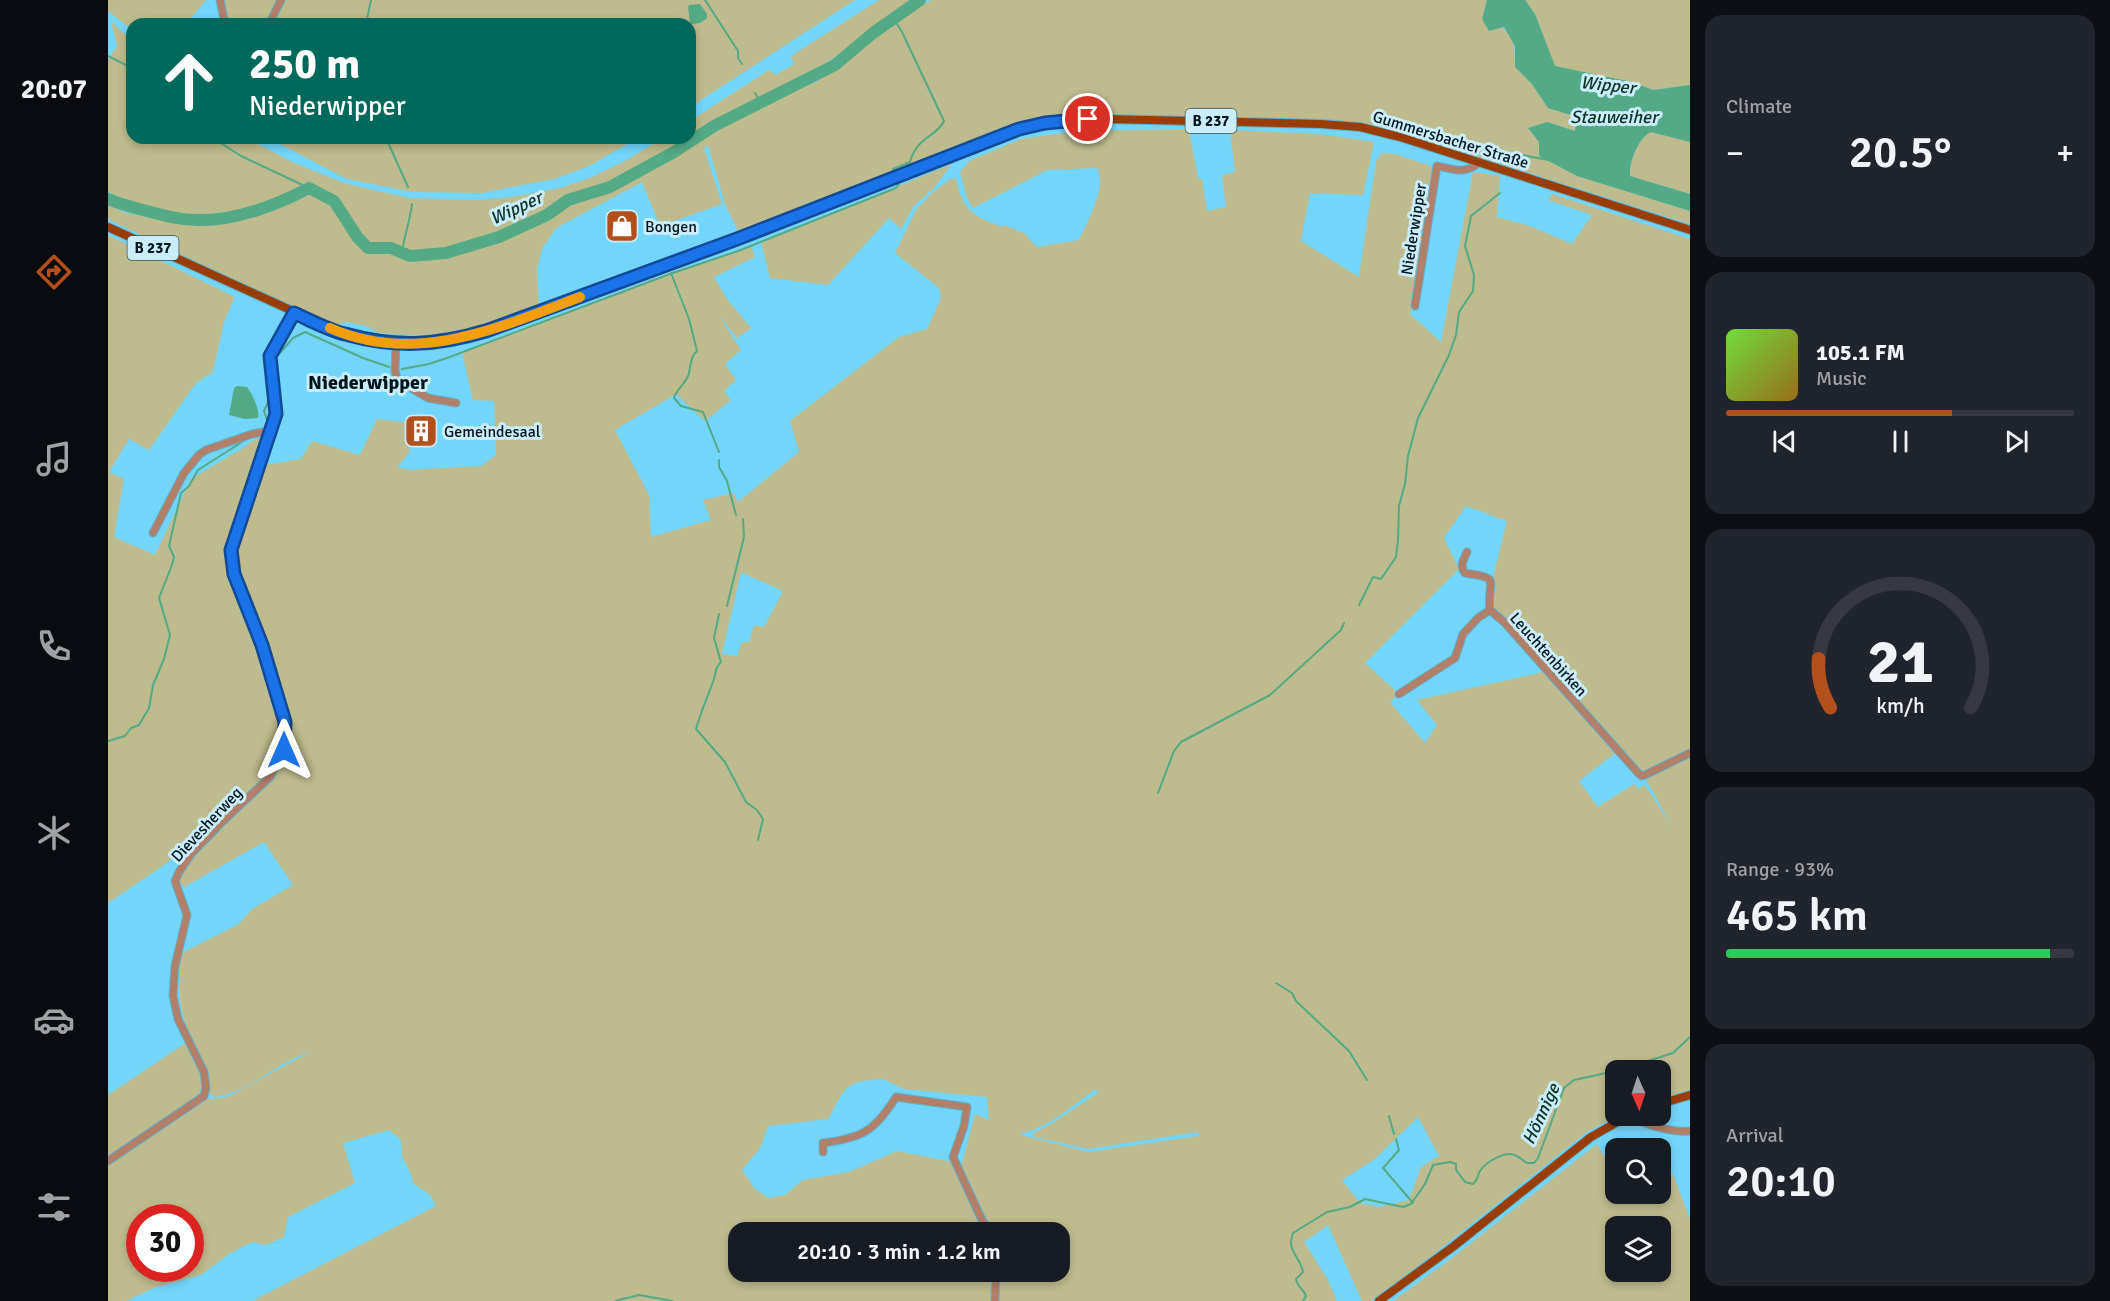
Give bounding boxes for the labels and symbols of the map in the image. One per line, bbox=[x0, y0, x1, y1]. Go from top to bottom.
water label: Wipper bbox=[1580, 71, 1639, 99]
pin bbox=[1062, 93, 1113, 144]
water label: Stauweiher bbox=[1570, 106, 1660, 128]
street label: Gummersbacher Straße bbox=[1370, 107, 1531, 173]
road number: B 237 bbox=[1186, 109, 1236, 133]
street label: Niederwipper bbox=[1397, 182, 1431, 277]
water label: Wipper bbox=[486, 185, 548, 230]
shop icon: Bongen bbox=[604, 208, 640, 244]
place label: Bongen bbox=[645, 217, 697, 237]
road number: B 237 bbox=[128, 236, 178, 260]
district label: Niederwipper bbox=[308, 370, 428, 395]
building icon: Gemeindesaal bbox=[403, 413, 439, 449]
place label: Gemeindesaal bbox=[444, 422, 541, 442]
street label: Leuchtenbirken bbox=[1505, 609, 1591, 701]
position arrow bbox=[252, 718, 316, 782]
street label: Dievesherweg bbox=[167, 783, 247, 866]
north arrow bbox=[1605, 1060, 1671, 1126]
water label: Hönnige bbox=[1517, 1079, 1565, 1148]
speed limit sign: 30 bbox=[126, 1204, 204, 1282]

